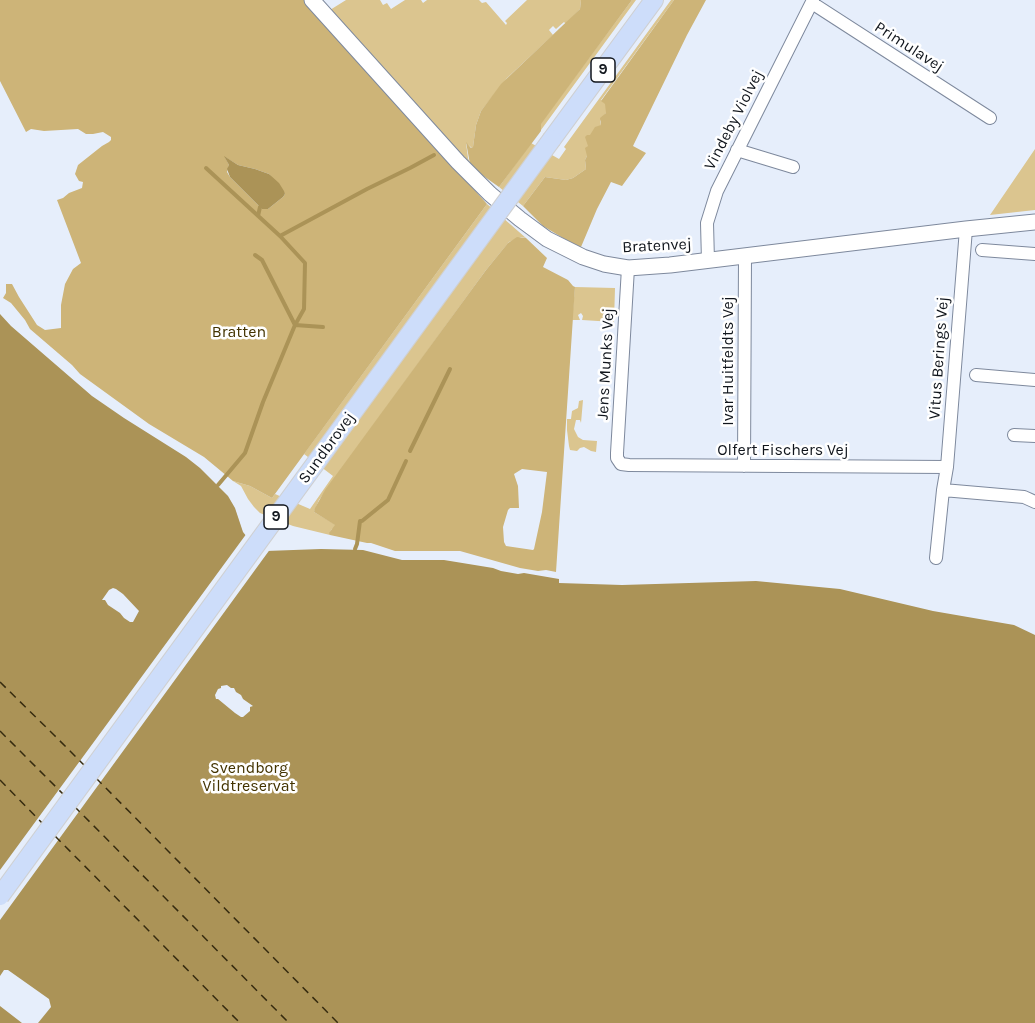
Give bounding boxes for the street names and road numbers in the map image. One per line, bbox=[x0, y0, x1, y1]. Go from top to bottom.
street label: Primulavej bbox=[871, 18, 947, 76]
road number: 9 bbox=[591, 58, 615, 82]
street label: Vindeby Violvej bbox=[700, 67, 768, 173]
street label: Bratenvej bbox=[622, 235, 692, 257]
street label: Ivar Huitfeldts Vej bbox=[718, 296, 738, 426]
street label: Vitus Berings Vej bbox=[925, 296, 953, 420]
street label: Jens Munks Vej bbox=[593, 307, 619, 421]
street label: Sundbrovej bbox=[295, 408, 359, 488]
street label: Olfert Fischers Vej bbox=[717, 440, 849, 460]
road number: 9 bbox=[264, 505, 288, 529]

